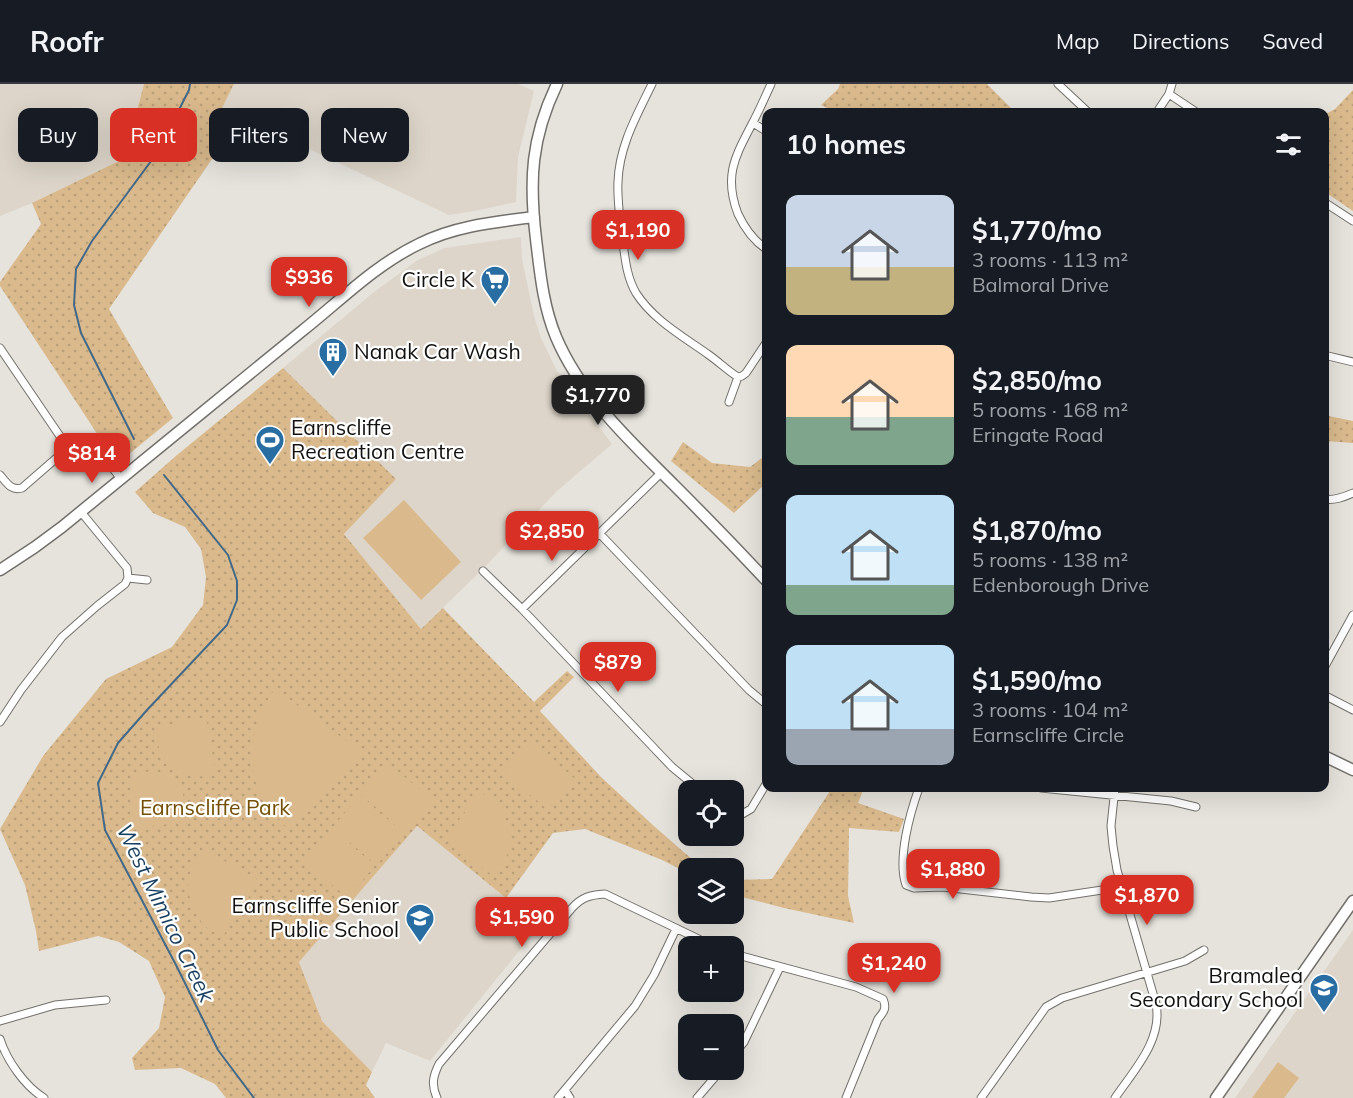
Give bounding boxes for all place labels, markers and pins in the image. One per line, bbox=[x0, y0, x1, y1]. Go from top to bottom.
pin: $1,190 bbox=[589, 210, 687, 261]
pin: $936 bbox=[273, 257, 345, 308]
supermarket icon: Circle K bbox=[479, 264, 511, 306]
place label: Circle K bbox=[402, 266, 475, 292]
building icon: Nanak Car Wash bbox=[317, 336, 349, 378]
place label: Nanak Car Wash bbox=[354, 338, 521, 364]
pin: $1,770 bbox=[549, 375, 647, 426]
place label: Earnscliffe Recreation Centre bbox=[291, 414, 464, 464]
sports icon: Earnscliffe Recreation Centre bbox=[254, 424, 286, 466]
pin: $814 bbox=[56, 433, 128, 484]
pin: $2,850 bbox=[503, 511, 601, 562]
pin: $879 bbox=[582, 642, 654, 693]
pin: $1,880 bbox=[904, 849, 1002, 900]
pin: $1,870 bbox=[1098, 875, 1196, 926]
place label: Earnscliffe Senior Public School bbox=[232, 892, 399, 942]
pin: $1,590 bbox=[473, 897, 571, 948]
school or university icon: Earnscliffe Senior Public School bbox=[404, 902, 436, 944]
pin: $1,240 bbox=[845, 943, 943, 994]
place label: Bramalea Secondary School bbox=[1129, 962, 1303, 1012]
school or university icon: Bramalea Secondary School bbox=[1308, 972, 1340, 1014]

